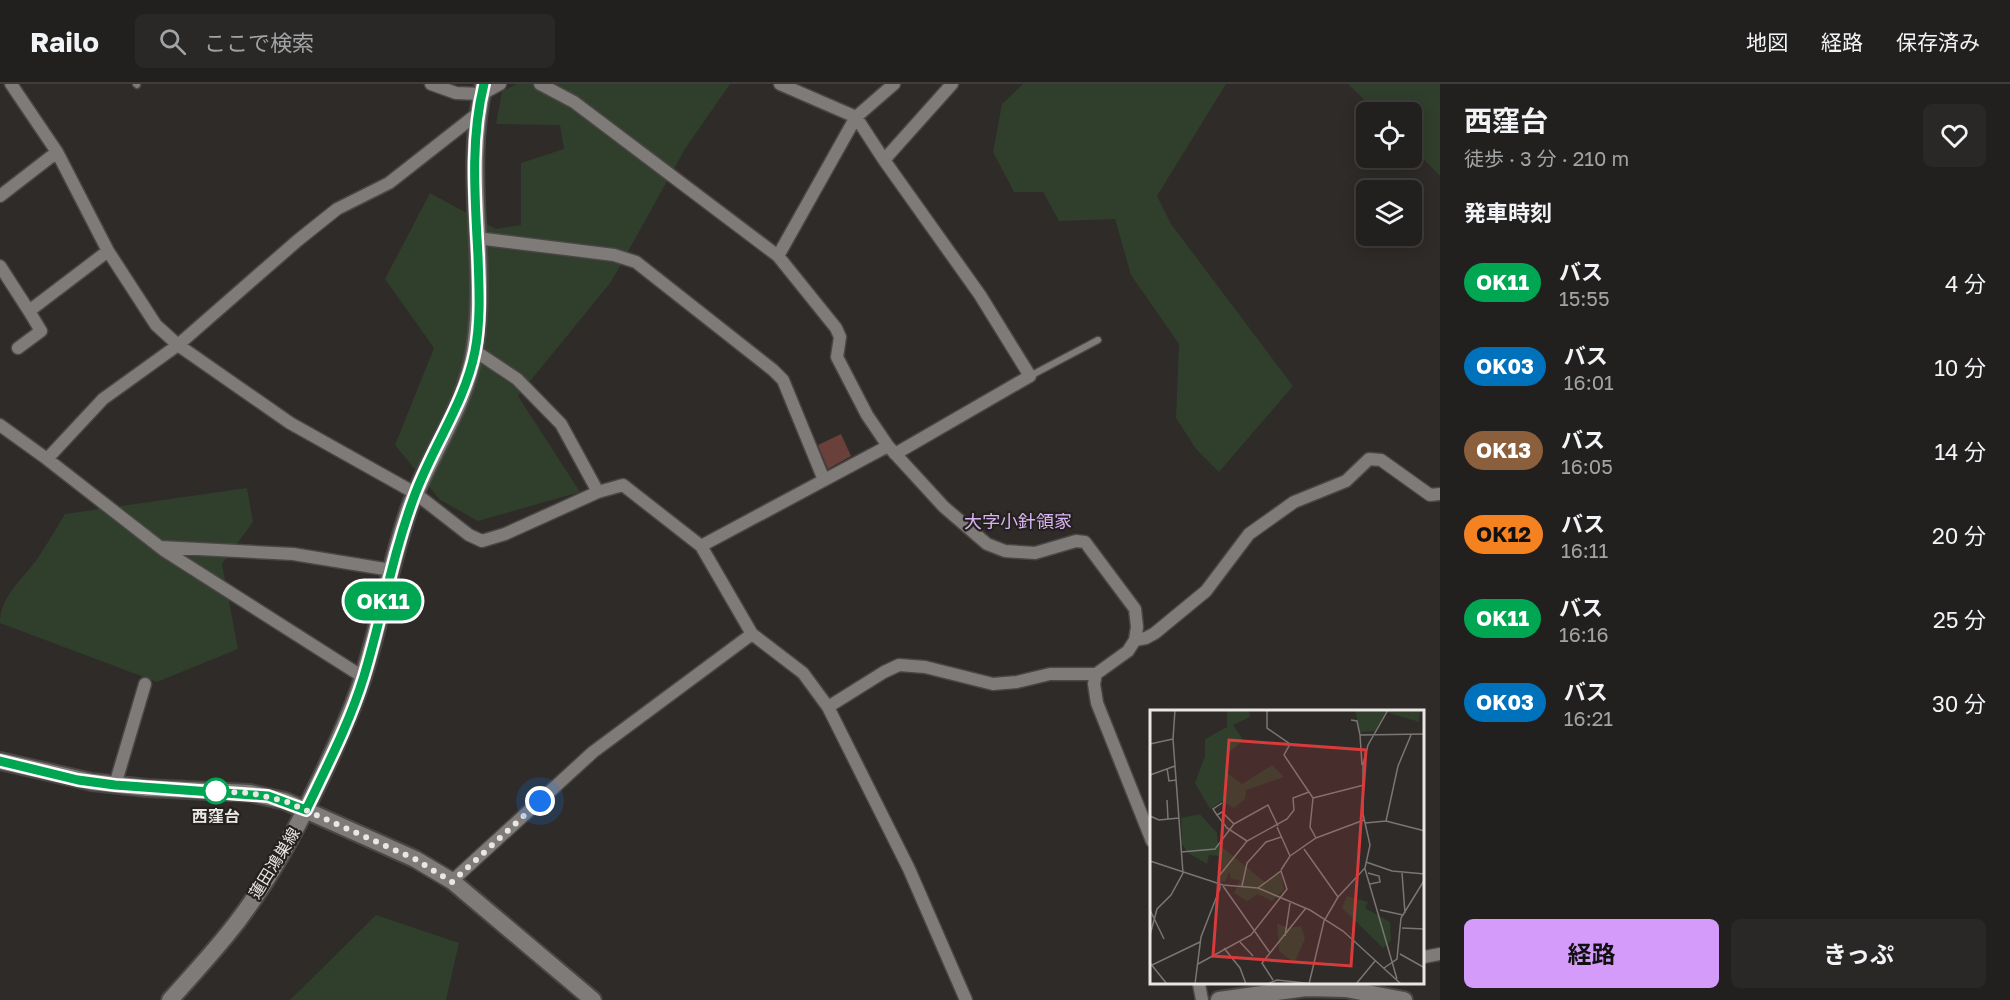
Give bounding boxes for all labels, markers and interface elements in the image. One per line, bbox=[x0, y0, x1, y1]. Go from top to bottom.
search box bbox=[135, 14, 555, 68]
text: Railo bbox=[30, 25, 99, 58]
icon: search bbox=[156, 25, 189, 58]
text: ここで検索 bbox=[204, 29, 314, 56]
text: 地図 bbox=[1746, 29, 1788, 55]
text: 経路 bbox=[1821, 29, 1863, 55]
text: 保存済み bbox=[1896, 29, 1980, 55]
map controls bbox=[1356, 102, 1422, 246]
button: locate bbox=[1356, 102, 1422, 168]
text: 西窪台 bbox=[1464, 104, 1548, 137]
button: heart bbox=[1923, 104, 1986, 167]
text: 徒歩 · 3 分 · 210 m bbox=[1464, 146, 1629, 170]
button: layers bbox=[1356, 180, 1422, 246]
text: 発車時刻 bbox=[1464, 199, 1552, 226]
text: バス bbox=[1559, 258, 1603, 285]
text: OK11 bbox=[1476, 269, 1529, 295]
text: 4 分 bbox=[1945, 270, 1986, 297]
text: 15:55 bbox=[1559, 286, 1610, 310]
text: バス bbox=[1564, 342, 1608, 369]
text: OK03 bbox=[1476, 353, 1534, 379]
text: 10 分 bbox=[1934, 354, 1986, 381]
text: 16:01 bbox=[1564, 370, 1614, 394]
text: バス bbox=[1561, 426, 1605, 453]
text: OK13 bbox=[1476, 437, 1531, 463]
text: 14 分 bbox=[1934, 438, 1986, 465]
text: 16:05 bbox=[1561, 454, 1613, 478]
district label: 大字小針領家 bbox=[964, 510, 1072, 532]
text: バス bbox=[1561, 510, 1605, 537]
text: OK12 bbox=[1476, 521, 1531, 547]
text: 20 分 bbox=[1932, 522, 1986, 549]
text: 16:11 bbox=[1561, 538, 1608, 562]
line badge: OK11 bbox=[341, 582, 425, 620]
text: OK11 bbox=[356, 588, 410, 614]
text: バス bbox=[1559, 594, 1603, 621]
text: OK11 bbox=[1476, 605, 1529, 631]
text: 25 分 bbox=[1933, 606, 1986, 633]
text: 16:16 bbox=[1559, 622, 1609, 646]
text: バス bbox=[1564, 678, 1608, 705]
text: OK03 bbox=[1476, 689, 1534, 715]
text: 30 分 bbox=[1932, 690, 1986, 717]
text: 16:21 bbox=[1564, 706, 1613, 730]
inset map bbox=[1150, 710, 1425, 985]
marker: 西窪台 bbox=[203, 778, 229, 804]
your location bbox=[525, 786, 555, 816]
place label: 西窪台 bbox=[192, 806, 240, 826]
street label: 蓮田鴻巣線 bbox=[244, 824, 304, 902]
button: 経路 bbox=[1464, 919, 1719, 988]
button: きっぷ bbox=[1731, 919, 1986, 988]

